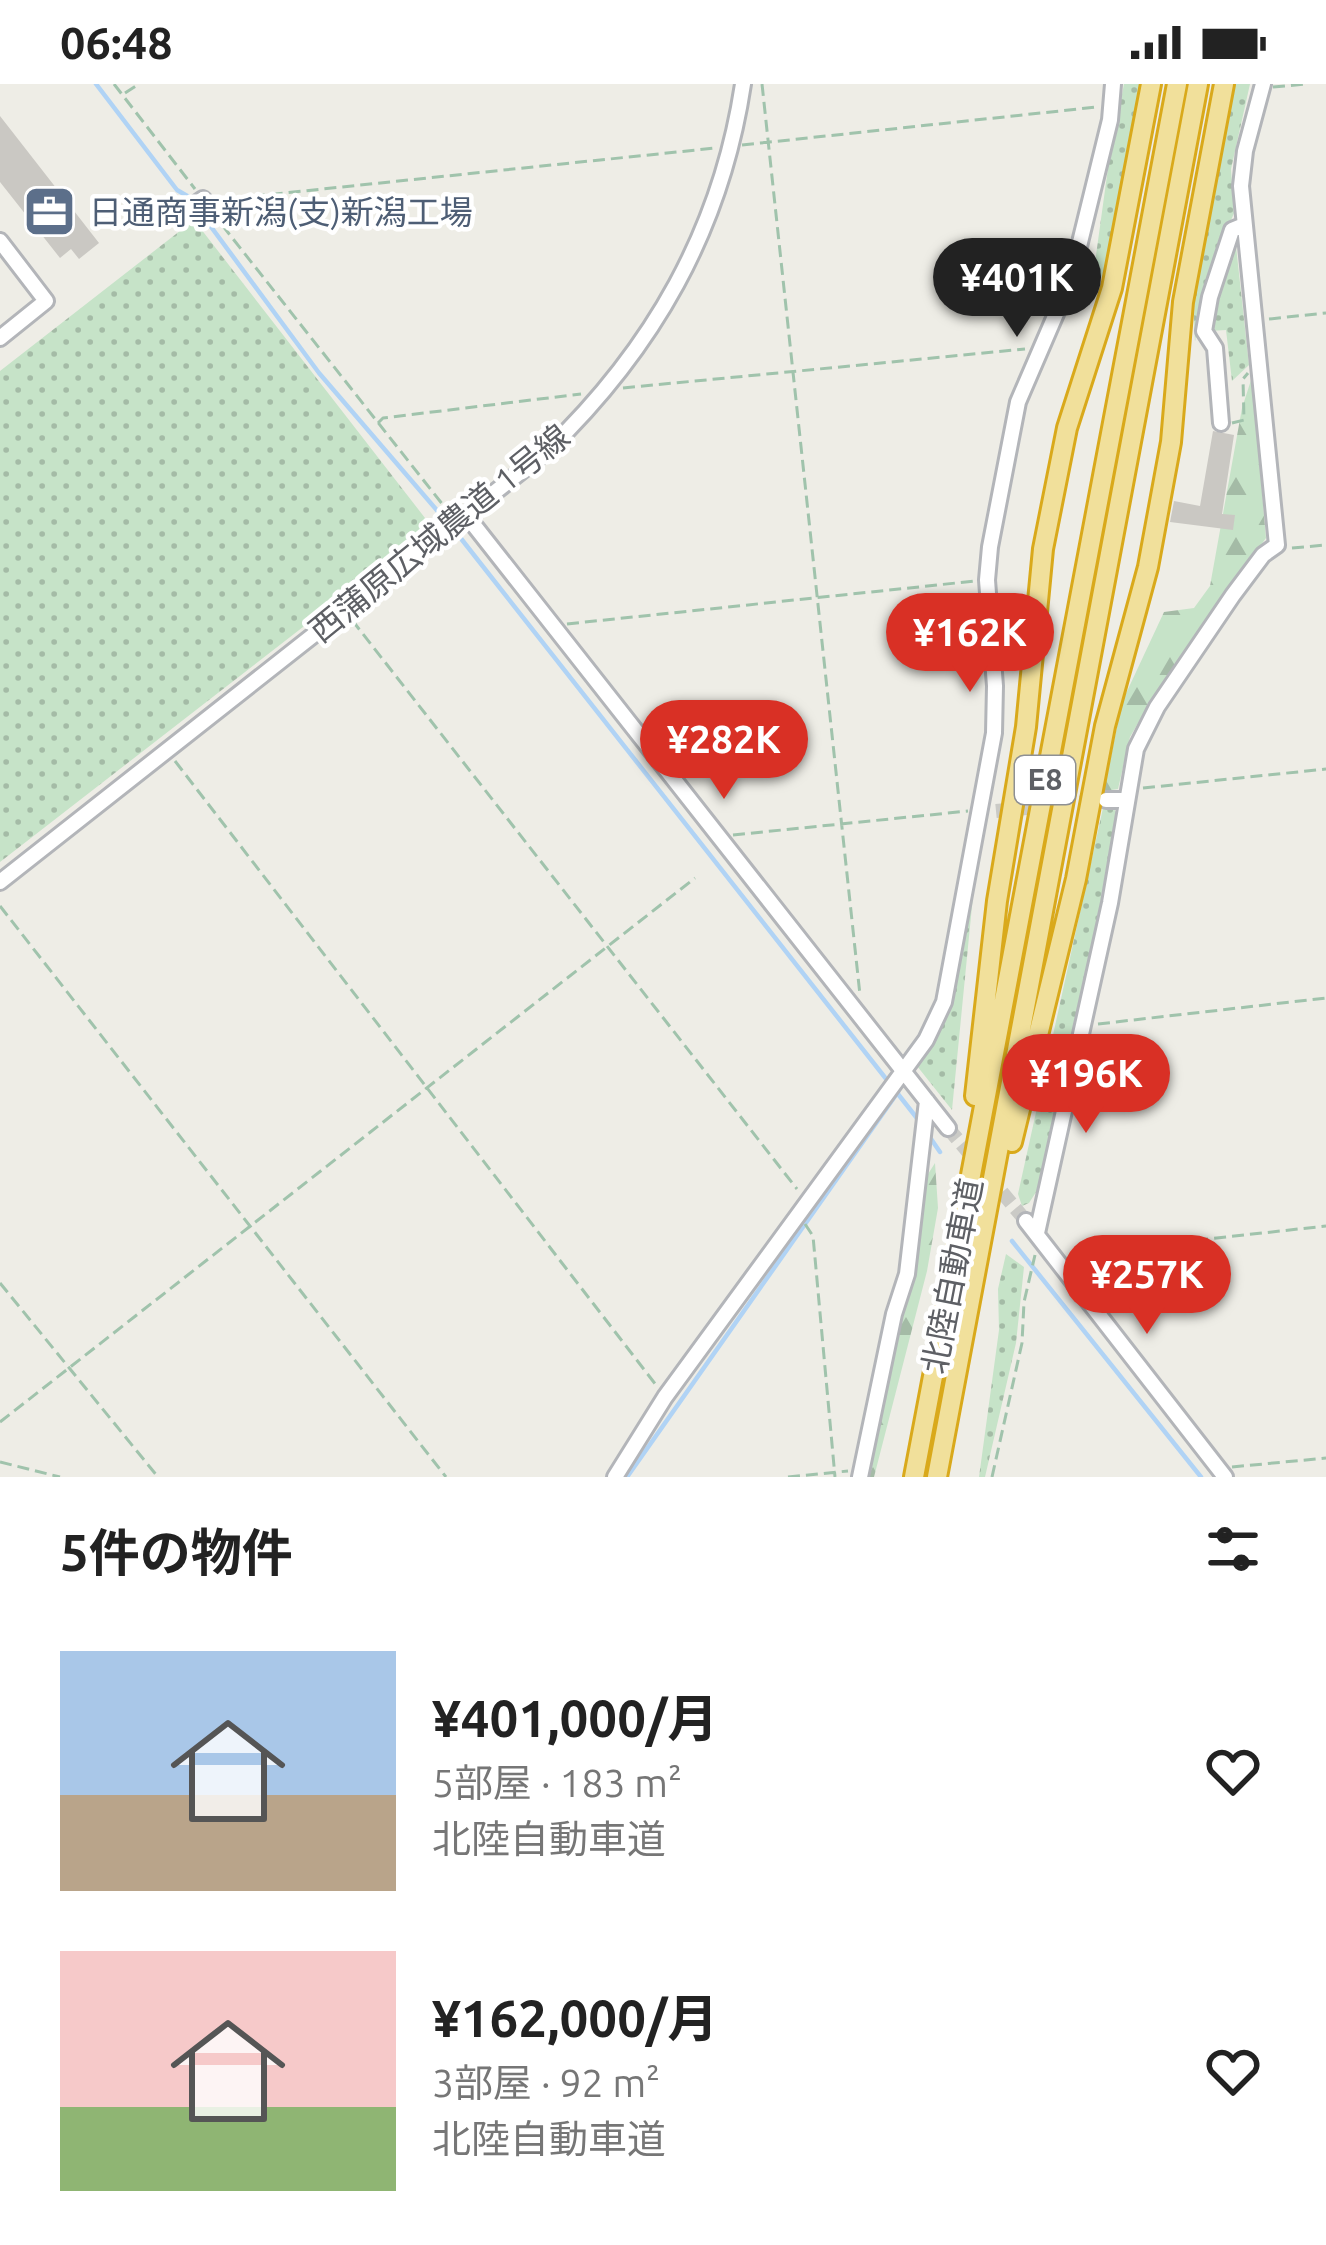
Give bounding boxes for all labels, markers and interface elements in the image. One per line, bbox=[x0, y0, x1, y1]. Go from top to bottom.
text: 06:48 bbox=[60, 17, 173, 68]
office icon: 日通商事新潟(支)新潟工場 bbox=[22, 184, 78, 240]
place label: 日通商事新潟(支)新潟工場 bbox=[89, 193, 473, 231]
pin: ¥401K bbox=[933, 238, 1101, 340]
text: ¥401K bbox=[960, 255, 1074, 298]
street label: 西蒲原広域農道 1号線 bbox=[301, 417, 576, 649]
pin: ¥162K bbox=[886, 593, 1054, 695]
text: ¥162K bbox=[913, 610, 1027, 653]
pin: ¥282K bbox=[640, 700, 808, 802]
text: ¥282K bbox=[667, 717, 781, 760]
road number: E8 bbox=[1015, 756, 1075, 804]
pin: ¥196K bbox=[1002, 1034, 1170, 1136]
text: ¥196K bbox=[1029, 1051, 1143, 1094]
street label: 北陸自動車道 bbox=[914, 1175, 989, 1377]
pin: ¥257K bbox=[1063, 1235, 1231, 1337]
text: ¥257K bbox=[1090, 1252, 1204, 1295]
icon: filters bbox=[1200, 1516, 1266, 1582]
text: 5件の物件 bbox=[60, 1523, 293, 1581]
text: ¥401,000/月 bbox=[432, 1689, 718, 1747]
icon: home bbox=[156, 1699, 300, 1843]
icon: heart bbox=[1200, 1738, 1266, 1804]
text: 5部屋 · 183 m² bbox=[432, 1761, 682, 1804]
text: 北陸自動車道 bbox=[432, 1817, 666, 1860]
text: ¥162,000/月 bbox=[432, 1989, 718, 2047]
icon: home bbox=[156, 1999, 300, 2143]
icon: heart bbox=[1200, 2038, 1266, 2104]
text: 3部屋 · 92 m² bbox=[432, 2061, 660, 2104]
text: 北陸自動車道 bbox=[432, 2117, 666, 2160]

